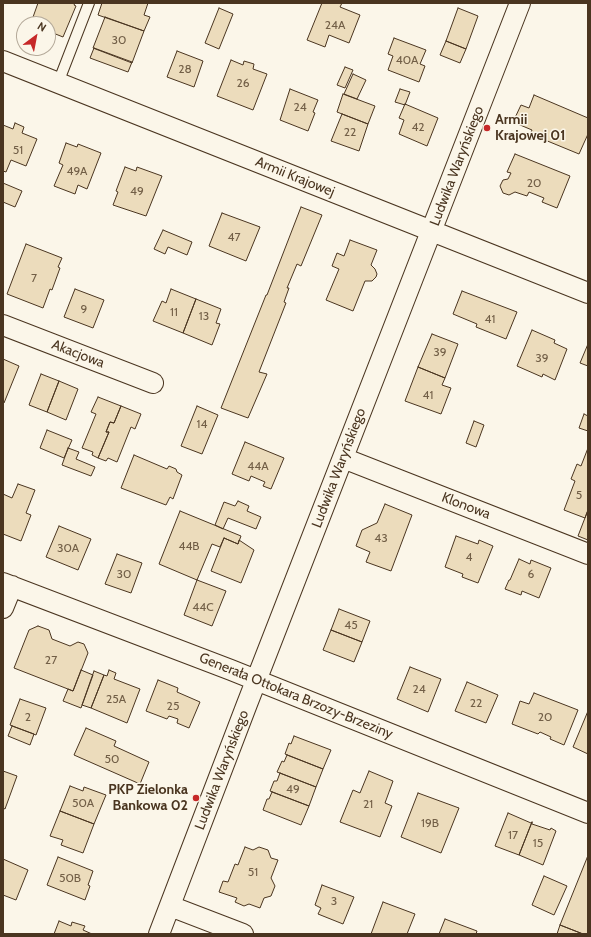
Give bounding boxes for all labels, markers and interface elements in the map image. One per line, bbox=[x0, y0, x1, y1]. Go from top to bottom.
north arrow bbox=[16, 16, 56, 56]
house number: 24A bbox=[325, 18, 345, 32]
text: N bbox=[35, 19, 49, 35]
house number: 30 bbox=[112, 33, 126, 47]
house number: 40A bbox=[396, 53, 418, 67]
house number: 28 bbox=[178, 62, 192, 76]
house number: 26 bbox=[236, 76, 250, 90]
house number: 24 bbox=[293, 100, 307, 114]
street label: Ludwika Waryńskiego bbox=[426, 104, 488, 228]
place label: Armii Krajowej 01 bbox=[495, 112, 565, 144]
house number: 42 bbox=[411, 120, 425, 134]
marker: Armii Krajowej 01 bbox=[482, 123, 492, 133]
house number: 22 bbox=[344, 125, 356, 139]
house number: 51 bbox=[13, 143, 23, 157]
street label: Armii Krajowej bbox=[253, 153, 337, 201]
house number: 49A bbox=[67, 164, 87, 178]
house number: 20 bbox=[527, 176, 541, 190]
house number: 49 bbox=[130, 184, 144, 198]
house number: 47 bbox=[228, 230, 240, 244]
house number: 7 bbox=[31, 271, 37, 285]
house number: 9 bbox=[81, 302, 87, 316]
house number: 11 bbox=[170, 305, 178, 319]
house number: 13 bbox=[199, 309, 209, 323]
house number: 41 bbox=[485, 312, 495, 326]
street label: Akacjowa bbox=[49, 336, 107, 372]
house number: 39 bbox=[433, 345, 447, 359]
house number: 39 bbox=[535, 351, 549, 365]
house number: 41 bbox=[423, 388, 433, 402]
street label: Ludwika Waryńskiego bbox=[308, 406, 370, 530]
house number: 14 bbox=[197, 417, 207, 431]
house number: 44A bbox=[247, 459, 269, 473]
house number: 5 bbox=[576, 488, 582, 502]
street label: Klonowa bbox=[439, 489, 493, 523]
house number: 43 bbox=[374, 531, 388, 545]
house number: 44B bbox=[178, 539, 200, 553]
house number: 30A bbox=[57, 541, 79, 555]
house number: 4 bbox=[466, 550, 472, 564]
house number: 30 bbox=[117, 567, 131, 581]
house number: 6 bbox=[528, 567, 534, 581]
house number: 44C bbox=[192, 600, 214, 614]
house number: 45 bbox=[344, 618, 358, 632]
street label: Generała Ottokara Brzozy-Brzeziny bbox=[197, 649, 395, 743]
house number: 27 bbox=[45, 653, 57, 667]
house number: 24 bbox=[412, 682, 426, 696]
house number: 25A bbox=[106, 692, 126, 706]
house number: 22 bbox=[470, 696, 482, 710]
house number: 25 bbox=[167, 699, 179, 713]
street label: Ludwika Waryńskiego bbox=[191, 708, 253, 832]
house number: 2 bbox=[25, 710, 31, 724]
house number: 20 bbox=[538, 710, 552, 724]
house number: 50 bbox=[105, 752, 119, 766]
place label: PKP Zielonka Bankowa 02 bbox=[108, 782, 188, 814]
house number: 49 bbox=[286, 782, 300, 796]
marker: PKP Zielonka Bankowa 02 bbox=[191, 793, 201, 803]
house number: 50A bbox=[72, 796, 94, 810]
house number: 21 bbox=[363, 797, 373, 811]
house number: 19B bbox=[421, 816, 439, 830]
house number: 17 bbox=[508, 828, 518, 842]
house number: 15 bbox=[533, 836, 543, 850]
house number: 51 bbox=[248, 865, 258, 879]
house number: 50B bbox=[59, 871, 81, 885]
house number: 3 bbox=[331, 894, 337, 908]

